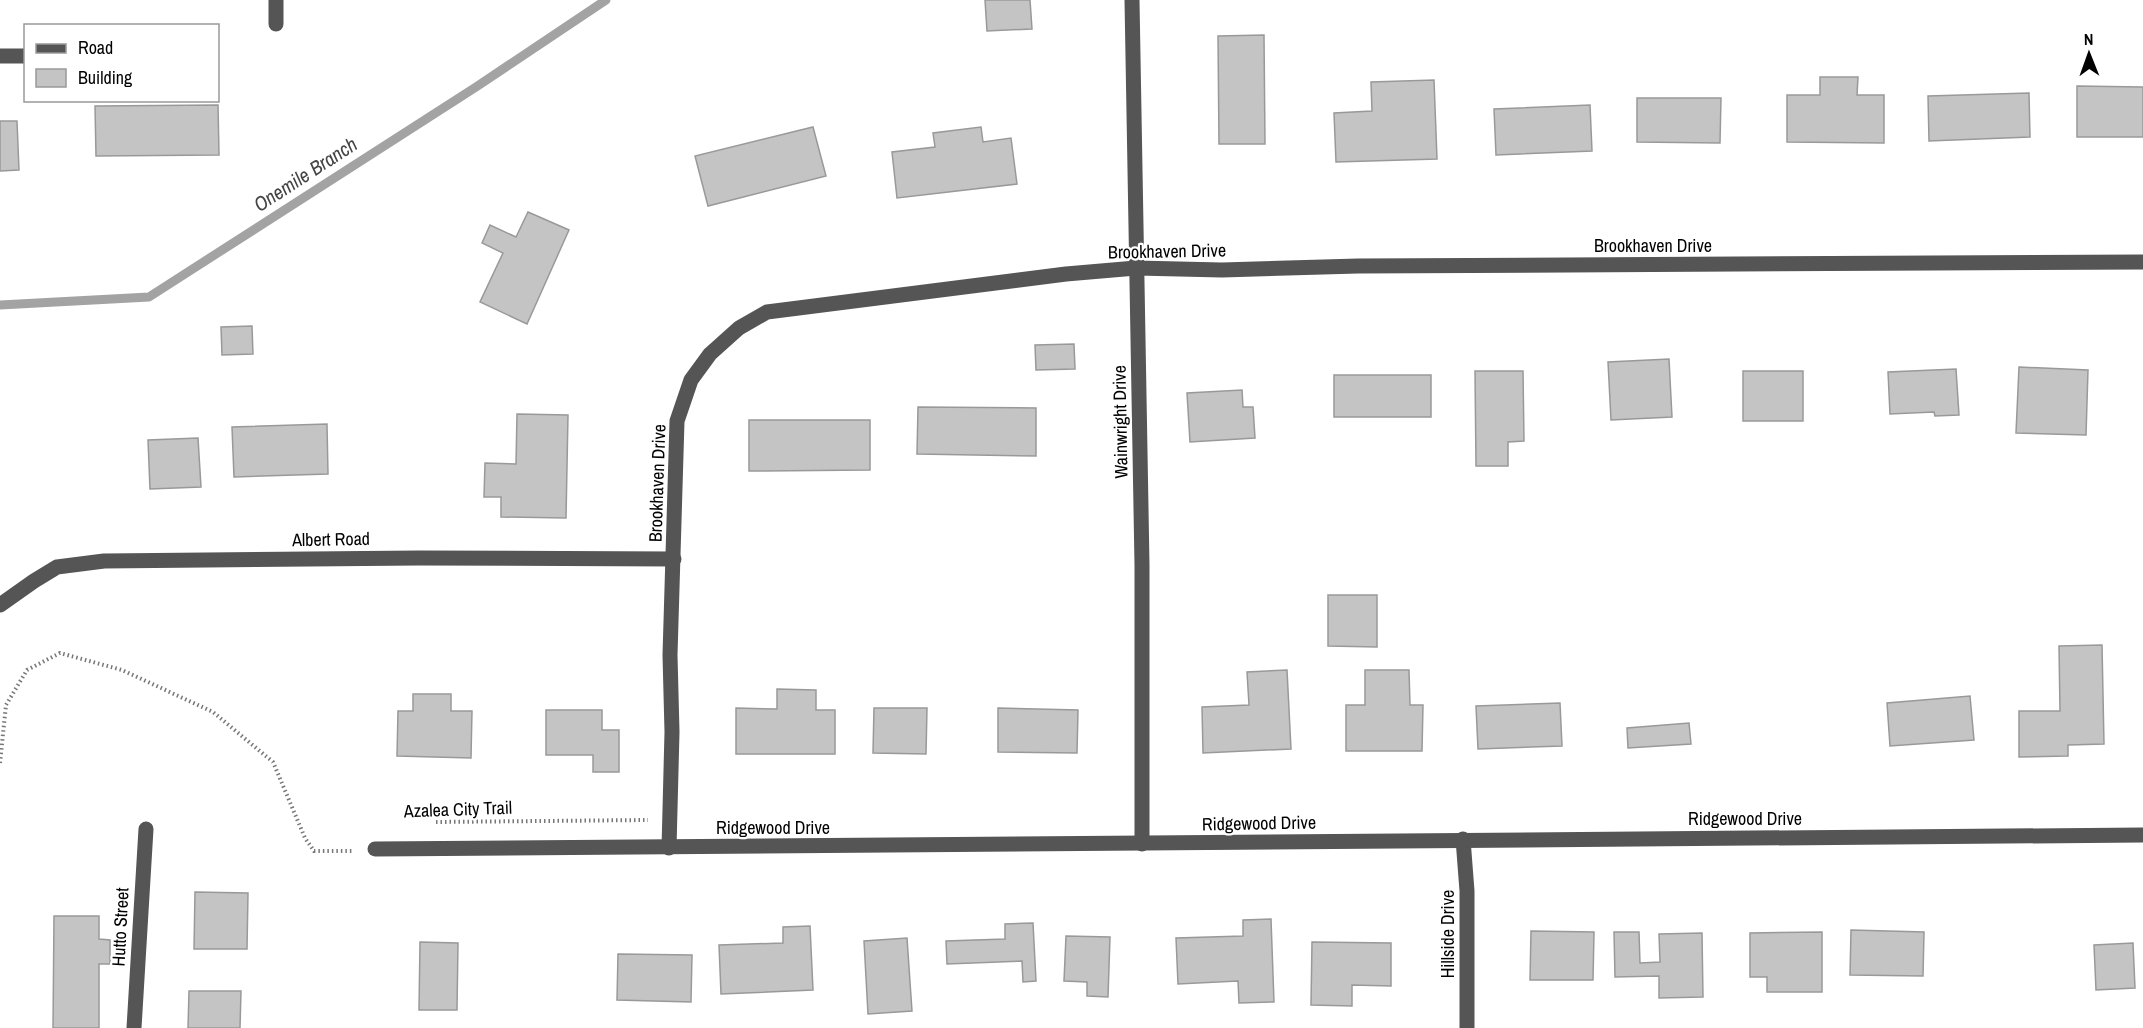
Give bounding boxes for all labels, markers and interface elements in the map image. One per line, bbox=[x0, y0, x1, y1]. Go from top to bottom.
legend bbox=[24, 24, 219, 102]
north arrow bbox=[2059, 24, 2119, 84]
text: N bbox=[2084, 28, 2094, 50]
text: Road bbox=[78, 35, 113, 60]
text: Building bbox=[78, 65, 133, 90]
water label: Onemile Branch bbox=[248, 130, 362, 218]
street label: Brookhaven Drive bbox=[1594, 233, 1712, 258]
street label: Brookhaven Drive bbox=[1108, 237, 1226, 265]
street label: Wainwright Drive bbox=[1107, 365, 1133, 479]
street label: Brookhaven Drive bbox=[642, 424, 672, 542]
street label: Albert Road bbox=[291, 526, 370, 552]
street label: Azalea City Trail bbox=[402, 795, 513, 823]
street label: Ridgewood Drive bbox=[1688, 806, 1802, 831]
street label: Ridgewood Drive bbox=[1202, 810, 1316, 836]
street label: Ridgewood Drive bbox=[716, 815, 830, 840]
street label: Hutto Street bbox=[105, 887, 135, 967]
street label: Hillside Drive bbox=[1435, 890, 1460, 978]

